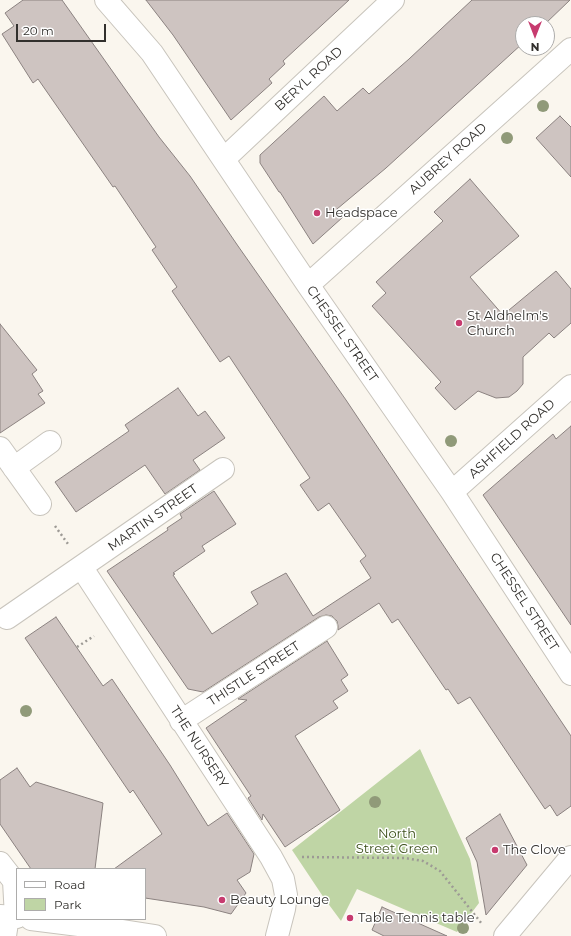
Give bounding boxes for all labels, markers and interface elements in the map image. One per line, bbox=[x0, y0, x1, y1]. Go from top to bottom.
scale bar bbox=[18, 16, 108, 42]
north arrow bbox=[515, 16, 555, 56]
text: 20 m bbox=[23, 23, 54, 38]
text: N bbox=[531, 40, 539, 54]
street label: BERYL ROAD bbox=[272, 44, 346, 114]
street label: AUBREY ROAD bbox=[406, 120, 490, 198]
place label: Headspace bbox=[325, 205, 398, 221]
marker: Headspace bbox=[312, 208, 322, 218]
street label: CHESSEL STREET bbox=[303, 283, 381, 385]
place label: St Aldhelm's Church bbox=[467, 308, 548, 339]
marker: St Aldhelm's Church bbox=[454, 318, 464, 328]
street label: ASHFIELD ROAD bbox=[466, 396, 558, 482]
street label: MARTIN STREET bbox=[105, 481, 201, 555]
street label: CHESSEL STREET bbox=[486, 550, 562, 654]
street label: THISTLE STREET bbox=[205, 638, 303, 710]
street label: THE NURSERY bbox=[167, 703, 231, 791]
park label: North Street Green bbox=[356, 826, 438, 857]
place label: The Clove bbox=[503, 842, 566, 858]
marker: The Clove bbox=[490, 845, 500, 855]
legend bbox=[16, 868, 146, 920]
text: Road bbox=[54, 877, 85, 892]
place label: Beauty Lounge bbox=[230, 892, 329, 908]
marker: Beauty Lounge bbox=[217, 895, 227, 905]
text: Park bbox=[54, 897, 81, 912]
place label: Table Tennis table bbox=[358, 910, 475, 926]
marker: Table Tennis table bbox=[345, 913, 355, 923]

